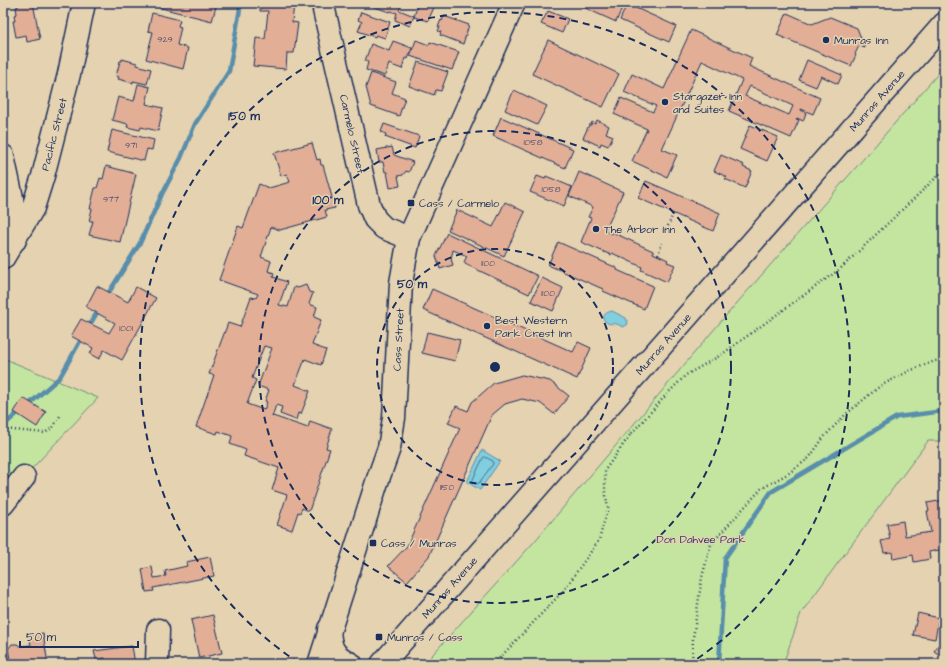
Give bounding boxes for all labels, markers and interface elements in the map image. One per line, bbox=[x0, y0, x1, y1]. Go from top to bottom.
house number: 929 bbox=[157, 33, 173, 46]
place label: Munras Inn bbox=[834, 33, 889, 48]
marker: Munras Inn bbox=[821, 35, 831, 45]
street label: Munras Avenue bbox=[846, 66, 908, 135]
place label: Stargazer Inn and Suites bbox=[673, 89, 742, 117]
street label: Carmelo Street bbox=[336, 93, 369, 175]
street label: Pacific Street bbox=[37, 96, 70, 172]
marker: Stargazer Inn and Suites bbox=[660, 97, 670, 107]
text: 150 m bbox=[228, 108, 261, 125]
house number: 1058 bbox=[523, 136, 543, 149]
house number: 971 bbox=[125, 139, 137, 152]
house number: 1058 bbox=[541, 183, 561, 196]
text: 100 m bbox=[313, 192, 344, 209]
house number: 977 bbox=[103, 193, 120, 206]
place label: Cass / Carmelo bbox=[419, 196, 500, 211]
marker: Cass / Carmelo bbox=[406, 198, 416, 208]
place label: The Arbor Inn bbox=[604, 222, 676, 237]
marker: The Arbor Inn bbox=[591, 224, 601, 234]
house number: 1100 bbox=[481, 257, 495, 270]
text: 50 m bbox=[397, 276, 428, 293]
house number: 1100 bbox=[541, 287, 555, 300]
street label: Cass Street bbox=[389, 307, 407, 371]
street label: Munras Avenue bbox=[632, 310, 694, 378]
place label: Best Western Park Crest Inn bbox=[495, 313, 572, 341]
marker: Best Western Park Crest Inn bbox=[482, 321, 492, 331]
house number: 1001 bbox=[119, 322, 133, 335]
centre of rings bbox=[488, 360, 502, 374]
house number: 1150 bbox=[440, 481, 454, 494]
park label: Don Dahvee Park bbox=[657, 532, 746, 547]
place label: Cass / Munras bbox=[381, 536, 457, 551]
marker: Cass / Munras bbox=[368, 538, 378, 548]
street label: Munras Avenue bbox=[418, 553, 481, 621]
scale bar bbox=[20, 623, 138, 649]
text: 50 m bbox=[26, 629, 57, 646]
place label: Munras / Cass bbox=[387, 630, 463, 645]
marker: Munras / Cass bbox=[374, 632, 384, 642]

